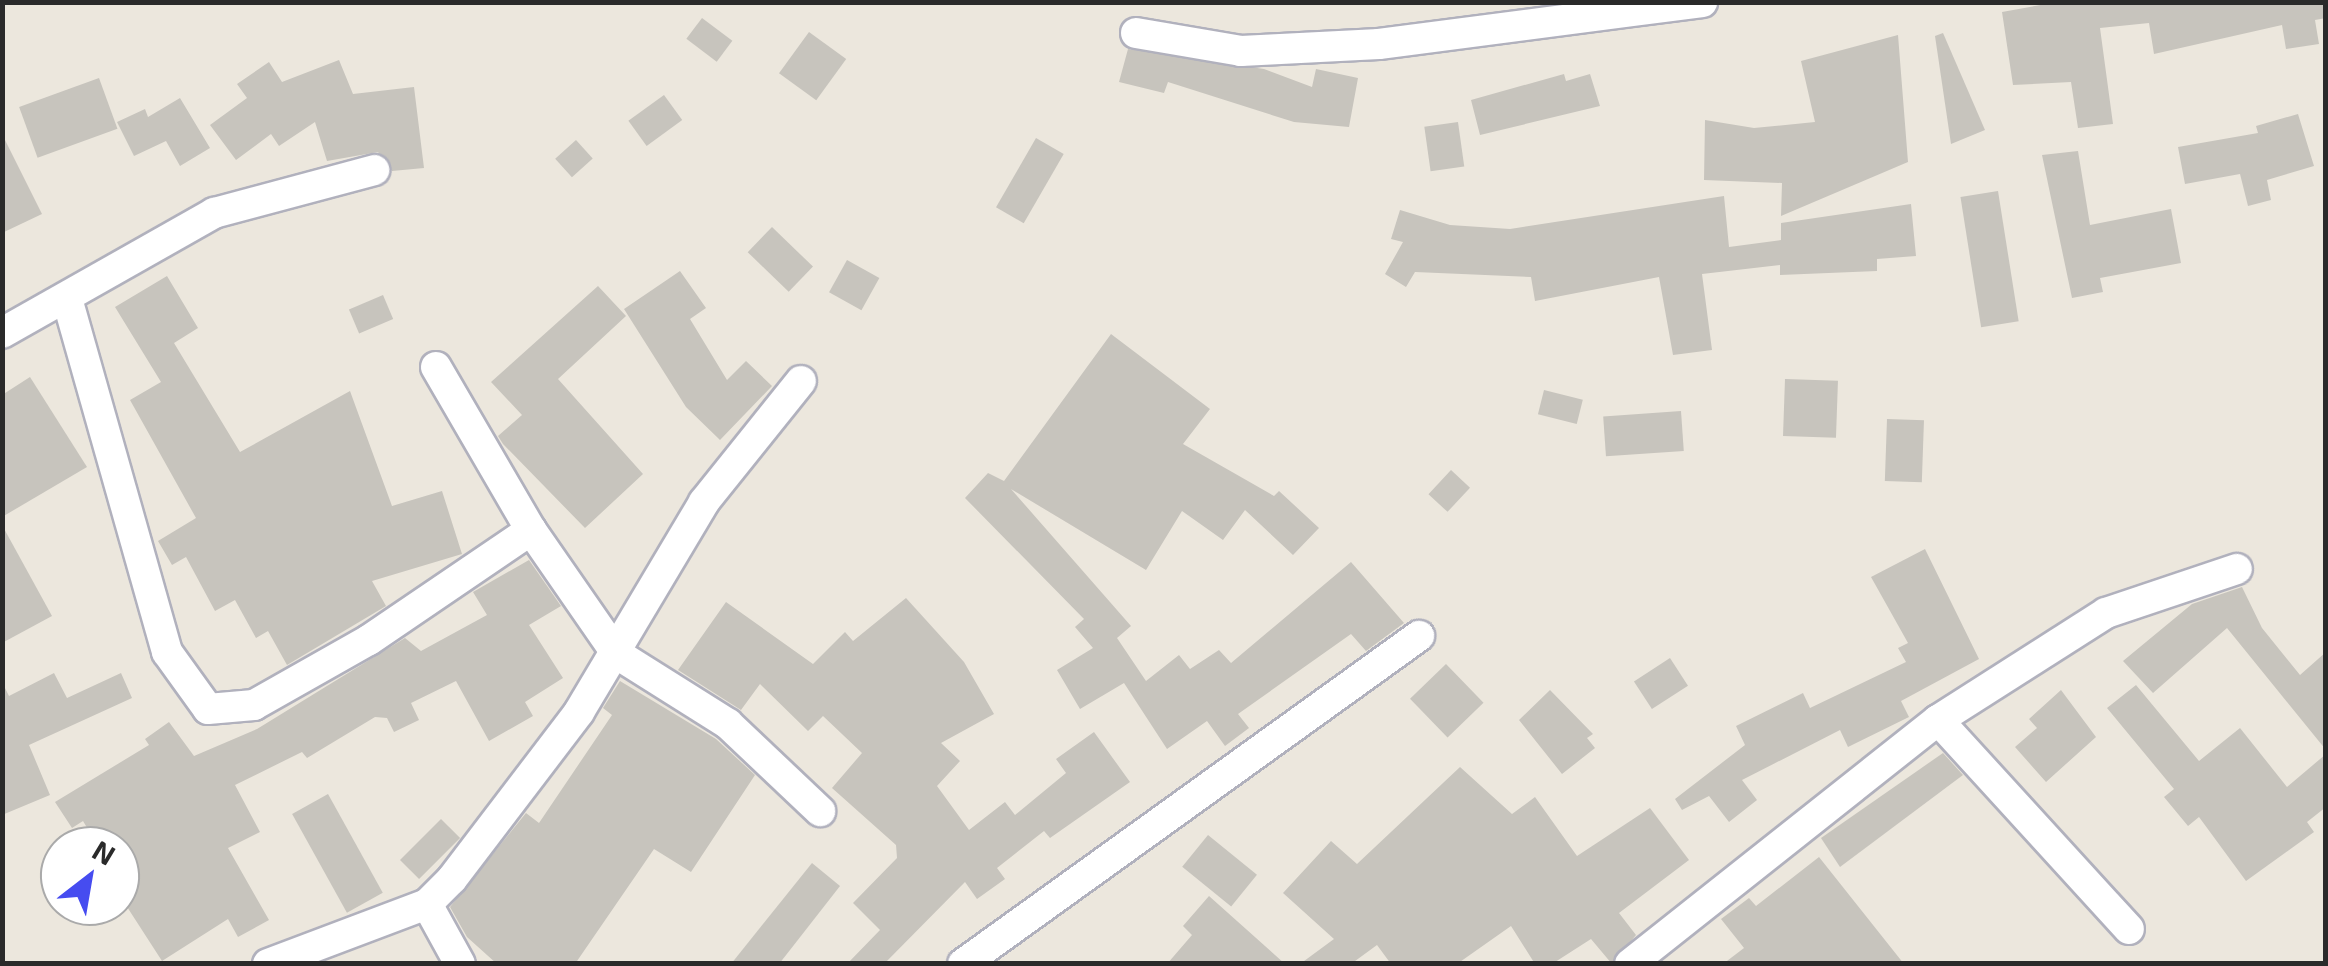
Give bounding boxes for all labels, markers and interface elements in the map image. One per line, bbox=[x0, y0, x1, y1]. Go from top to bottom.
north arrow bbox=[40, 826, 140, 926]
text: N bbox=[87, 832, 122, 872]

